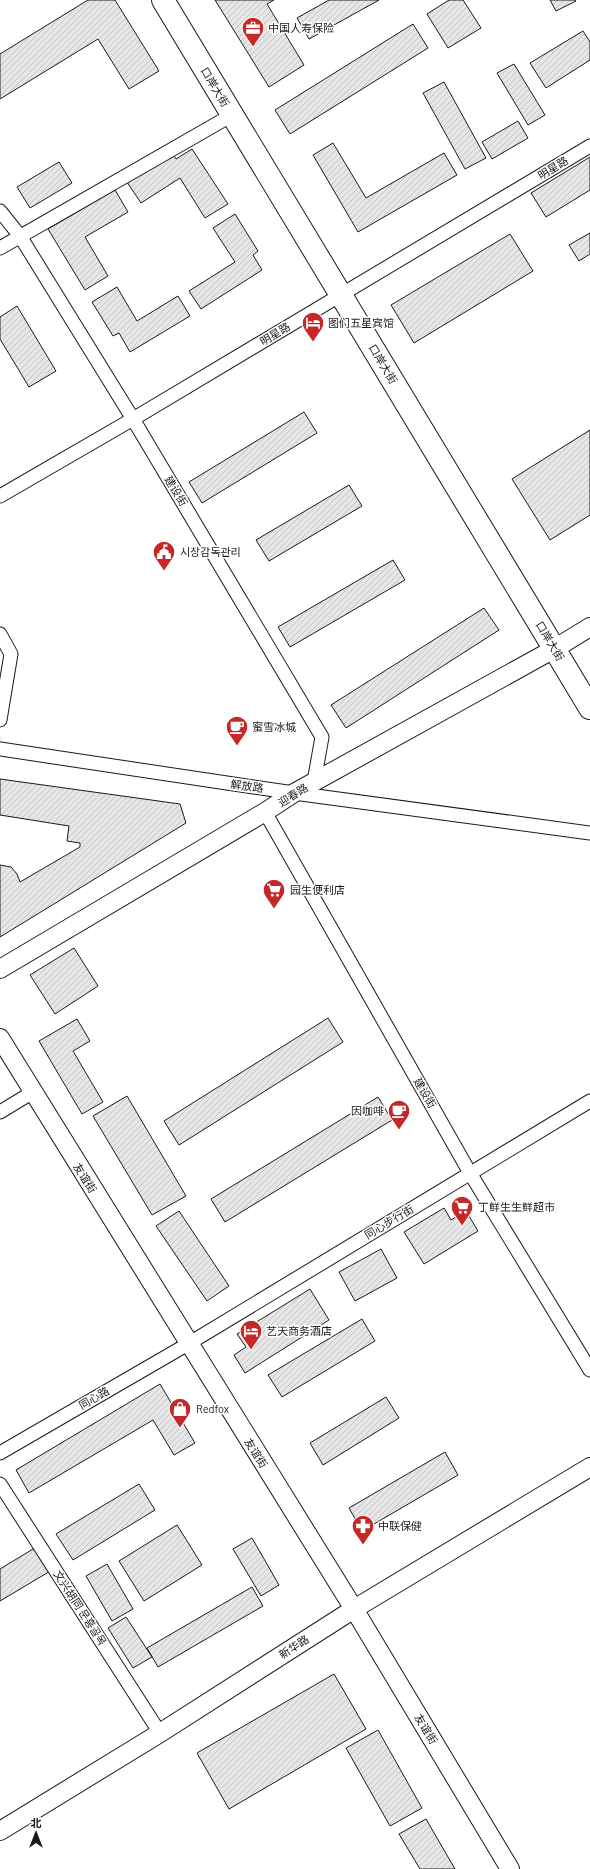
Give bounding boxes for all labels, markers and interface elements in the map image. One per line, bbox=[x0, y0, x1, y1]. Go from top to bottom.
office icon: 中国人寿保险 bbox=[240, 15, 266, 48]
place label: 中国人寿保险 bbox=[268, 21, 334, 34]
street label: 口岸大街 bbox=[199, 65, 232, 109]
street label: 明星路 bbox=[535, 154, 570, 182]
hotel icon: 图们五星宾馆 bbox=[300, 310, 326, 343]
place label: 图们五星宾馆 bbox=[328, 316, 394, 329]
street label: 明星路 bbox=[257, 320, 292, 348]
street label: 口岸大街 bbox=[367, 342, 400, 386]
street label: 建设街 bbox=[162, 473, 190, 508]
public building icon: 시장감독관리 bbox=[151, 539, 177, 572]
place label: 시장감독관리 bbox=[180, 545, 241, 558]
street label: 口岸大街 bbox=[534, 619, 567, 663]
cafe icon: 蜜雪冰城 bbox=[224, 714, 250, 747]
place label: 蜜雪冰城 bbox=[252, 720, 296, 733]
street label: 解放路 bbox=[230, 777, 264, 794]
street label: 迎春路 bbox=[275, 780, 310, 809]
supermarket icon: 园生便利店 bbox=[261, 877, 287, 910]
place label: 园生便利店 bbox=[290, 883, 345, 896]
street label: 建设街 bbox=[412, 1075, 439, 1110]
cafe icon: 因咖啡 bbox=[386, 1098, 412, 1131]
place label: 因咖啡 bbox=[351, 1104, 384, 1117]
street label: 友谊街 bbox=[71, 1160, 100, 1195]
supermarket icon: 丁鲜生生鲜超市 bbox=[449, 1194, 475, 1227]
place label: 丁鲜生生鲜超市 bbox=[478, 1200, 555, 1213]
street label: 同心步行街 bbox=[362, 1202, 416, 1241]
hotel icon: 艺天商务酒店 bbox=[238, 1318, 264, 1351]
place label: 艺天商务酒店 bbox=[266, 1324, 332, 1337]
street label: 同心路 bbox=[76, 1384, 111, 1411]
shop icon: Redfox bbox=[167, 1396, 193, 1429]
place label: Redfox bbox=[196, 1402, 229, 1415]
street label: 友谊街 bbox=[242, 1435, 271, 1470]
pharmacy icon: 中联保健 bbox=[350, 1513, 376, 1546]
place label: 中联保健 bbox=[378, 1519, 422, 1532]
street label: 文兴胡同 문흥골목 bbox=[51, 1568, 109, 1648]
street label: 新华路 bbox=[276, 1632, 311, 1661]
street label: 友谊街 bbox=[412, 1711, 440, 1746]
north arrow bbox=[16, 1813, 56, 1853]
text: 北 bbox=[31, 1816, 42, 1829]

